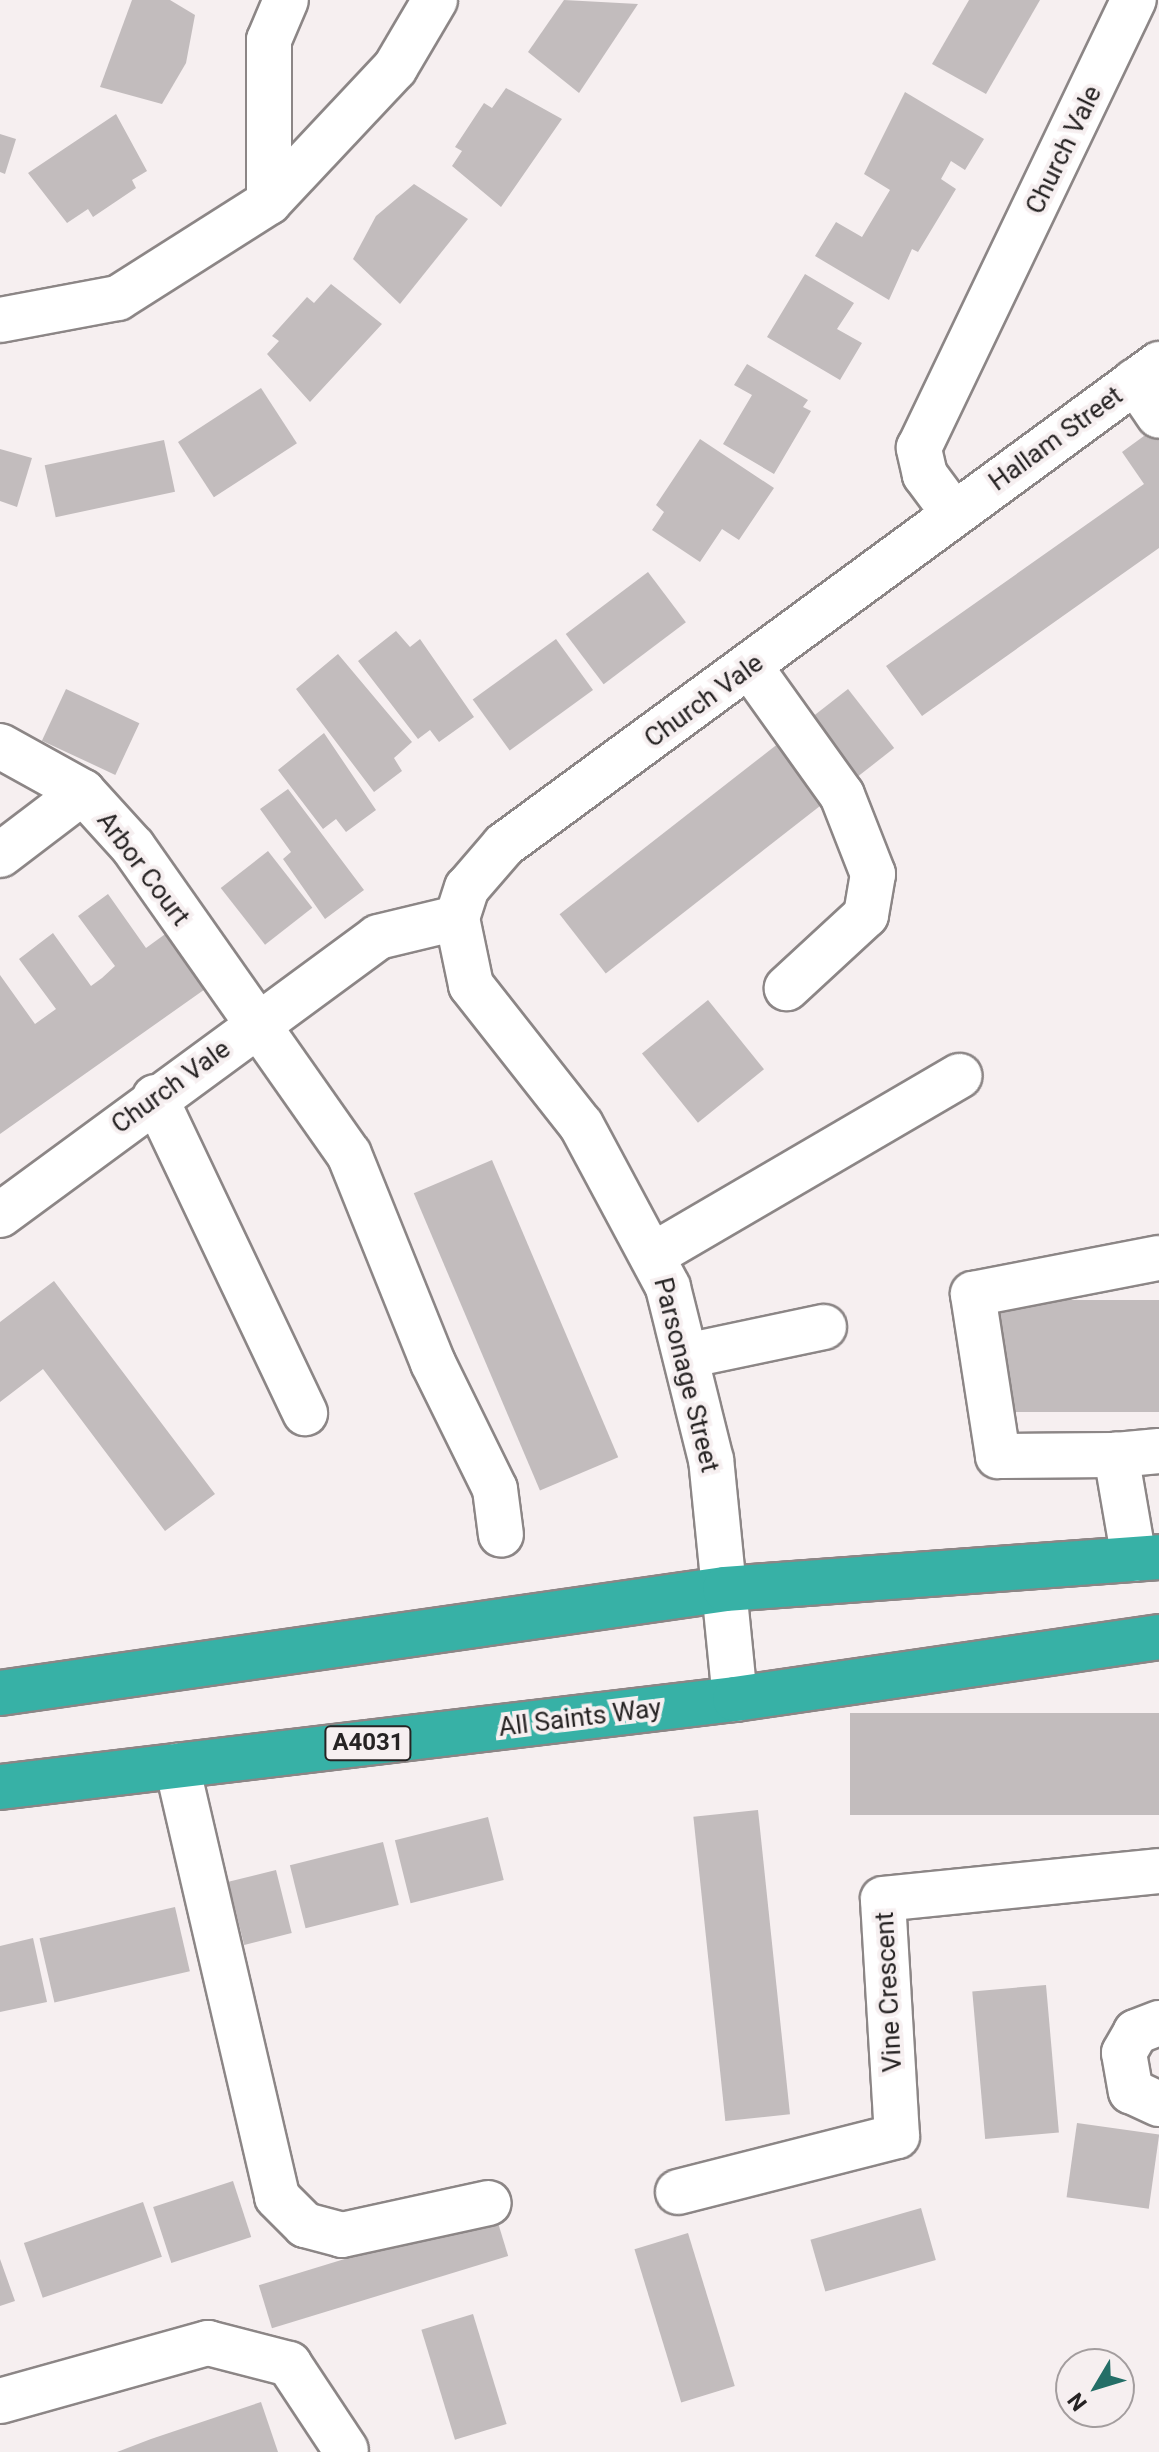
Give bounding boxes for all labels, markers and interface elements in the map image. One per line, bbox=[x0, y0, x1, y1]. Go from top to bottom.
street label: Church Vale bbox=[1020, 81, 1108, 219]
street label: Hallam Street bbox=[983, 380, 1129, 498]
street label: Church Vale bbox=[639, 648, 769, 754]
street label: Arbor Court bbox=[90, 806, 196, 932]
street label: Church Vale bbox=[106, 1034, 236, 1140]
street label: Parsonage Street bbox=[647, 1274, 725, 1476]
street label: All Saints Way bbox=[497, 1693, 663, 1743]
road number: A4031 bbox=[324, 1723, 412, 1763]
street label: Vine Crescent bbox=[869, 1911, 909, 2073]
north arrow bbox=[1055, 2348, 1135, 2428]
text: N bbox=[1063, 2388, 1092, 2416]

